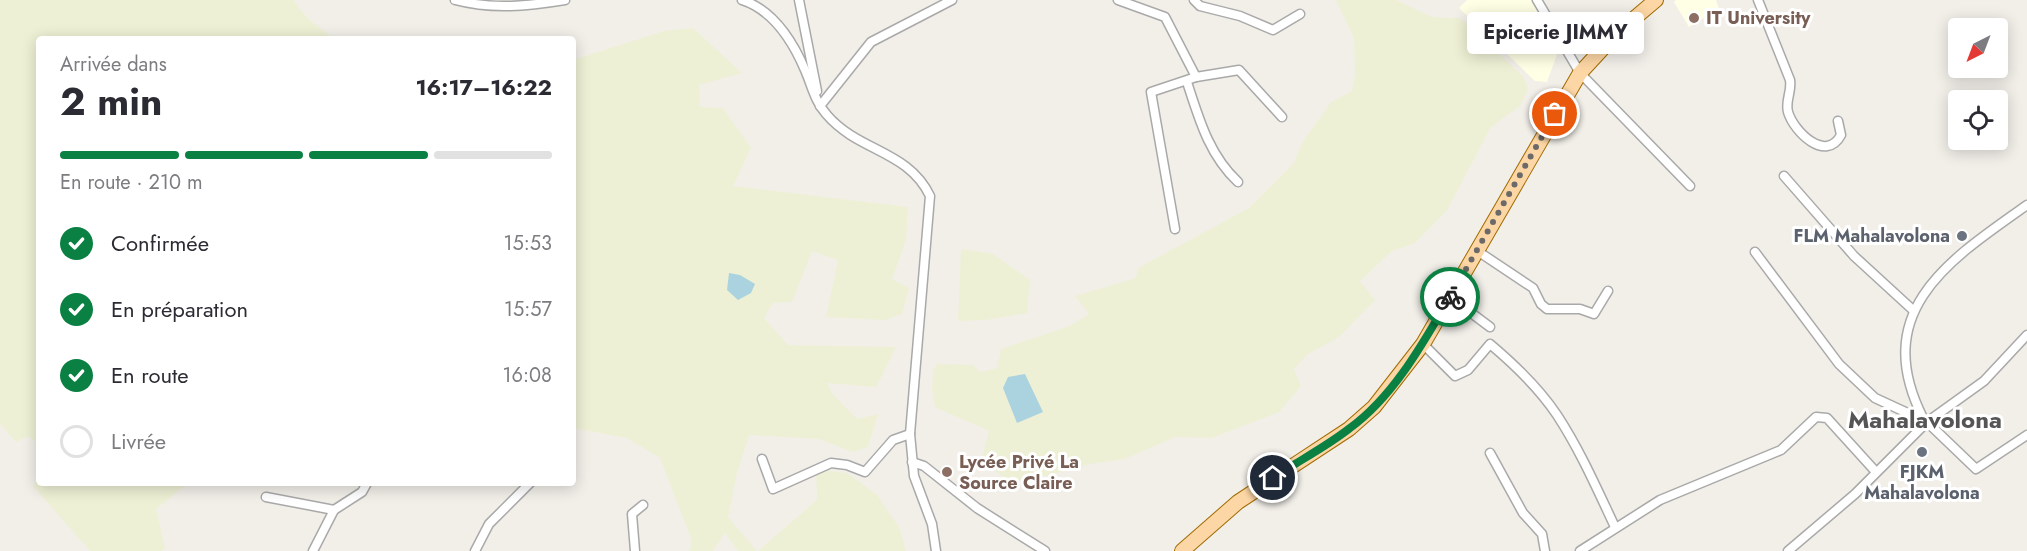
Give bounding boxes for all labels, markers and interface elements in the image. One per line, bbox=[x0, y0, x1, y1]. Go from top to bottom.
place label: IT University bbox=[1706, 5, 1811, 31]
marker: IT University bbox=[1687, 11, 1701, 25]
callout: Epicerie JIMMY bbox=[1466, 12, 1644, 54]
text: Epicerie JIMMY bbox=[1483, 18, 1628, 47]
north arrow bbox=[1948, 18, 2008, 78]
map controls bbox=[1948, 18, 2008, 150]
text: Arrivée dans bbox=[60, 50, 167, 79]
text: 16:17–16:22 bbox=[415, 71, 552, 103]
text: 2 min bbox=[60, 73, 162, 130]
pin bbox=[1529, 88, 1580, 139]
button: locate bbox=[1948, 90, 2008, 150]
icon: bag bbox=[1538, 97, 1571, 130]
text: En route · 210 m bbox=[60, 168, 203, 197]
place label: FLM Mahalavolona bbox=[1794, 223, 1950, 249]
icon: check bbox=[60, 227, 93, 260]
text: Confirmée bbox=[111, 227, 209, 259]
text: 15:53 bbox=[504, 229, 552, 258]
marker: FLM Mahalavolona bbox=[1955, 229, 1969, 243]
courier bbox=[1420, 267, 1480, 327]
icon: bike bbox=[1434, 281, 1467, 314]
icon: check bbox=[60, 293, 93, 326]
text: En préparation bbox=[111, 293, 248, 325]
text: 15:57 bbox=[504, 295, 552, 324]
icon: check bbox=[60, 359, 93, 392]
text: En route bbox=[111, 359, 189, 391]
text: 16:08 bbox=[503, 361, 552, 390]
district label: Mahalavolona bbox=[1848, 402, 2002, 437]
text: Livrée bbox=[111, 425, 166, 457]
marker: FJKM Mahalavolona bbox=[1915, 445, 1929, 459]
place label: Lycée Privé La Source Claire bbox=[959, 449, 1079, 496]
pin bbox=[1247, 452, 1298, 503]
place label: FJKM Mahalavolona bbox=[1864, 459, 1980, 506]
icon: home bbox=[1256, 461, 1289, 494]
marker: Lycée Privé La Source Claire bbox=[940, 465, 954, 479]

